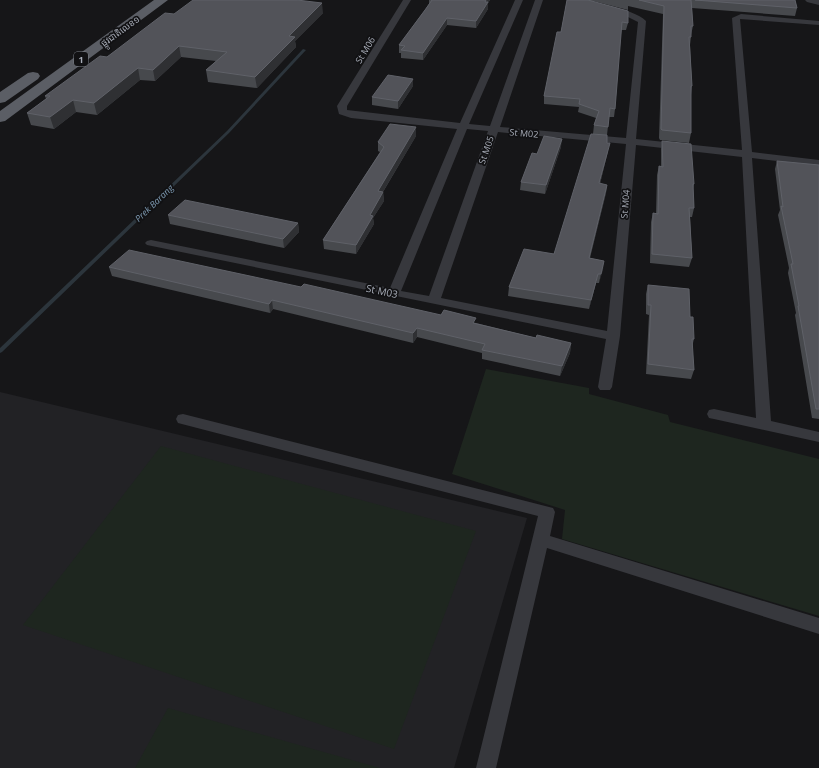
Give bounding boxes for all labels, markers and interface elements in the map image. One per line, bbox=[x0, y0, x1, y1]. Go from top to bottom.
street label: ផ្លូវជាតិលេខ១ bbox=[98, 13, 143, 51]
street label: St M06 bbox=[352, 34, 378, 66]
road number: 1 bbox=[74, 52, 88, 66]
street label: St M02 bbox=[509, 125, 539, 141]
street label: St M05 bbox=[475, 134, 497, 166]
water label: Prek Barang bbox=[132, 181, 176, 225]
street label: St M04 bbox=[617, 189, 633, 219]
street label: St M03 bbox=[365, 281, 399, 301]

